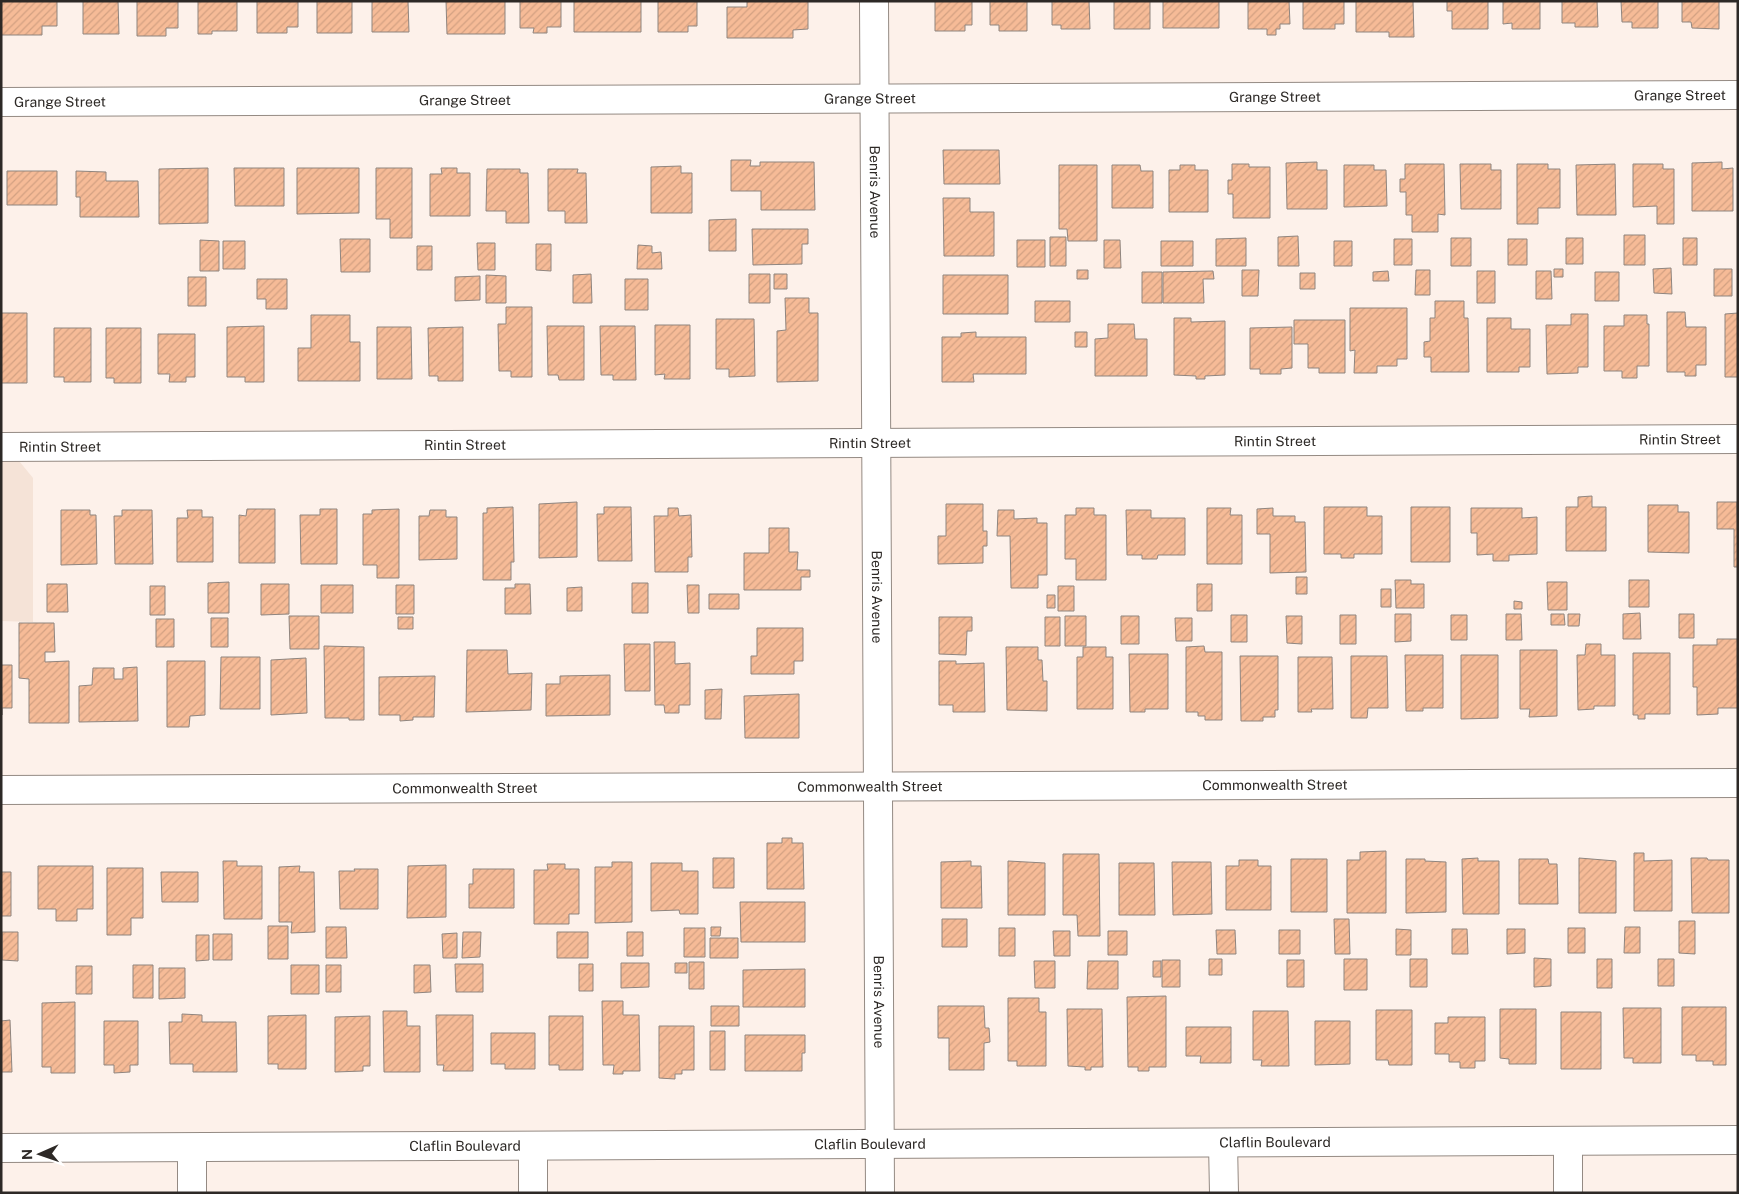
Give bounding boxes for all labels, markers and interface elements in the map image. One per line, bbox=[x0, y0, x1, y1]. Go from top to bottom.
street label: Grange Street bbox=[1634, 87, 1726, 103]
street label: Grange Street bbox=[1229, 89, 1321, 105]
street label: Grange Street bbox=[824, 90, 916, 107]
street label: Grange Street bbox=[419, 92, 511, 108]
street label: Grange Street bbox=[14, 94, 106, 110]
street label: Benris Avenue bbox=[867, 145, 883, 239]
street label: Rintin Street bbox=[1639, 431, 1721, 447]
street label: Rintin Street bbox=[1234, 433, 1316, 449]
street label: Rintin Street bbox=[829, 435, 911, 451]
street label: Rintin Street bbox=[424, 437, 506, 453]
street label: Rintin Street bbox=[19, 439, 101, 455]
street label: Benris Avenue bbox=[869, 550, 885, 644]
street label: Commonwealth Street bbox=[1202, 777, 1348, 793]
street label: Commonwealth Street bbox=[797, 778, 943, 795]
street label: Commonwealth Street bbox=[392, 780, 538, 796]
street label: Benris Avenue bbox=[871, 955, 887, 1049]
north arrow bbox=[15, 1129, 65, 1179]
street label: Claflin Boulevard bbox=[1219, 1134, 1331, 1150]
street label: Claflin Boulevard bbox=[814, 1136, 926, 1152]
street label: Claflin Boulevard bbox=[409, 1138, 521, 1154]
text: N bbox=[19, 1149, 35, 1160]

